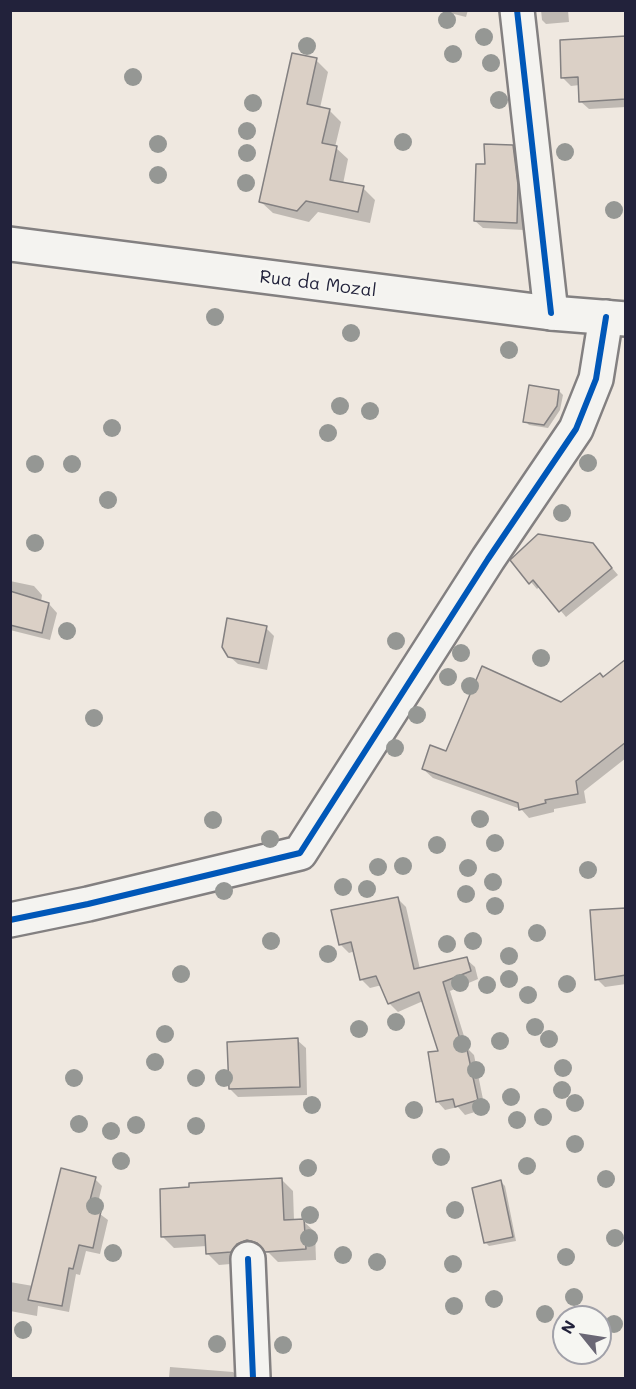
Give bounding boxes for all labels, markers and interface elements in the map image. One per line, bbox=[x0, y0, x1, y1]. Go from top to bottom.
street label: Rua da Mozal bbox=[258, 266, 378, 302]
north arrow bbox=[552, 1305, 612, 1365]
text: N bbox=[556, 1316, 580, 1337]

